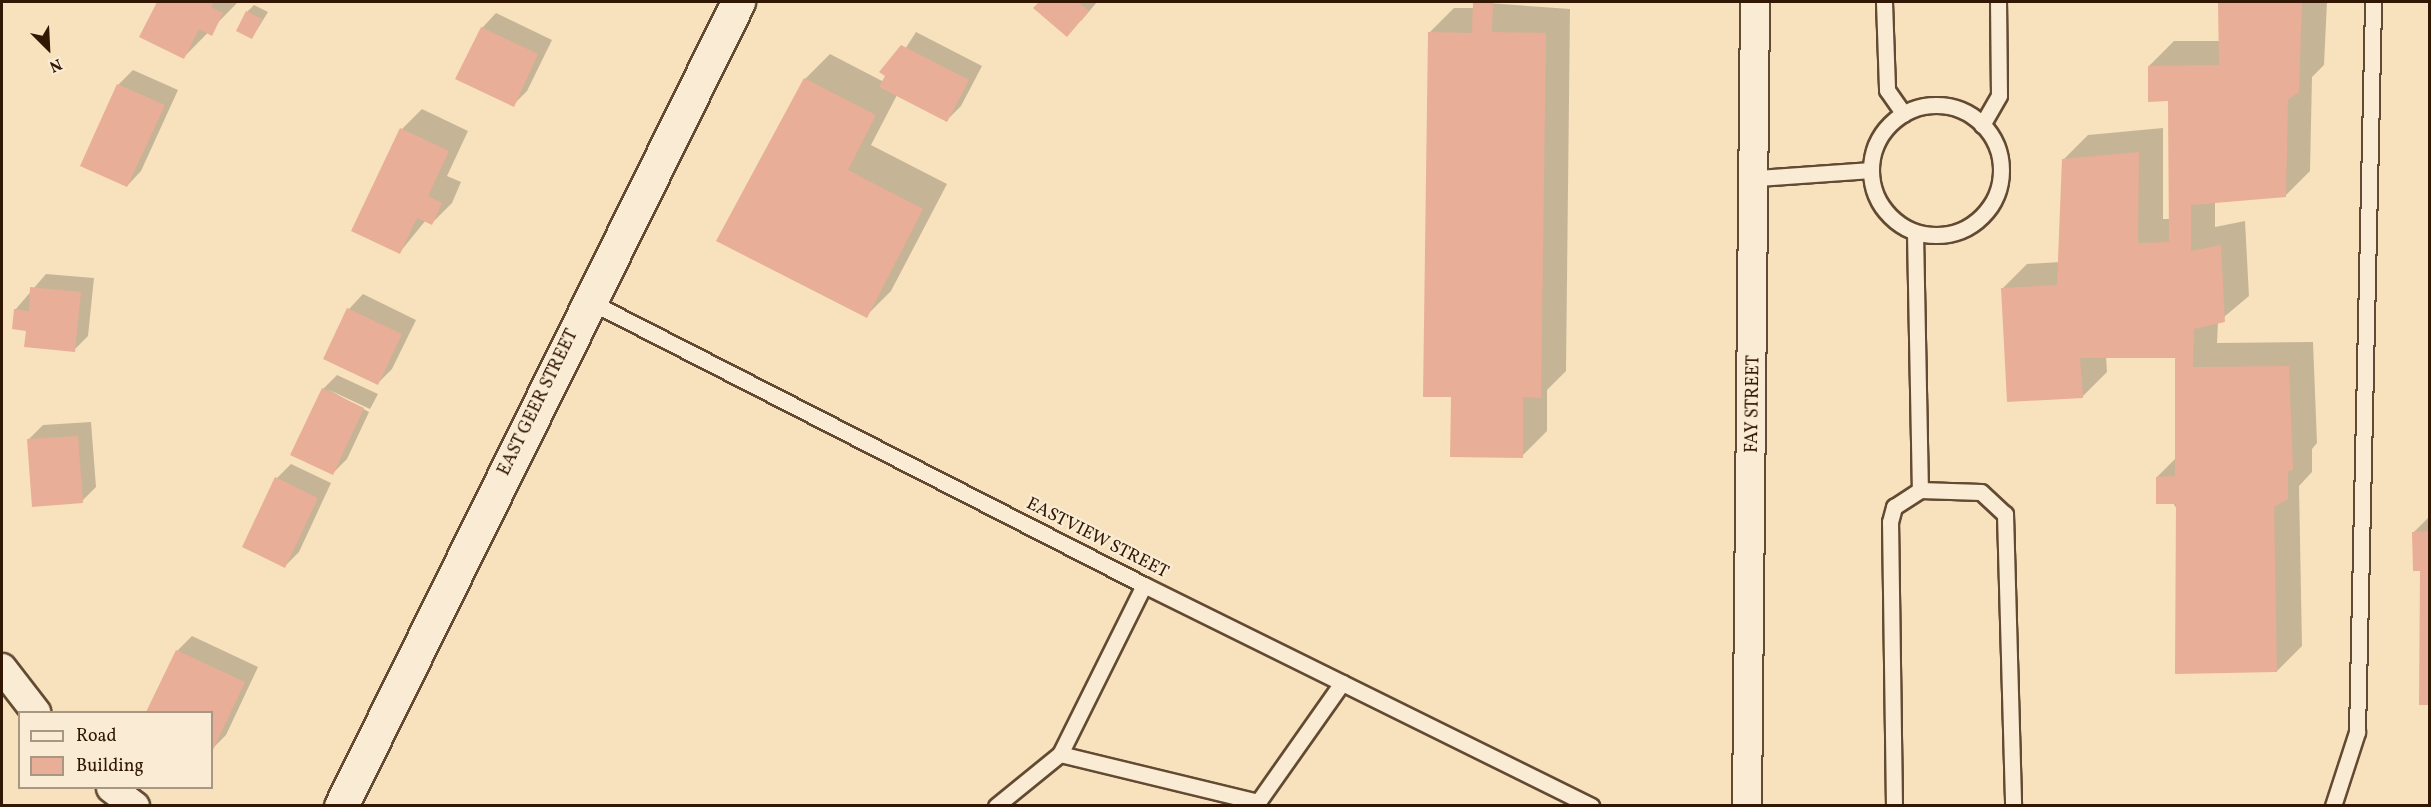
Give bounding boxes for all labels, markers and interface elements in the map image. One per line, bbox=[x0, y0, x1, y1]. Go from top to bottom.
north arrow bbox=[18, 18, 78, 78]
text: N bbox=[46, 52, 65, 77]
street label: EAST GEER STREET bbox=[494, 326, 584, 480]
street label: FAY STREET bbox=[1742, 355, 1766, 453]
street label: EASTVIEW STREET bbox=[1022, 494, 1172, 584]
legend bbox=[18, 711, 213, 789]
text: Road bbox=[76, 724, 117, 749]
text: Building bbox=[76, 754, 144, 779]

